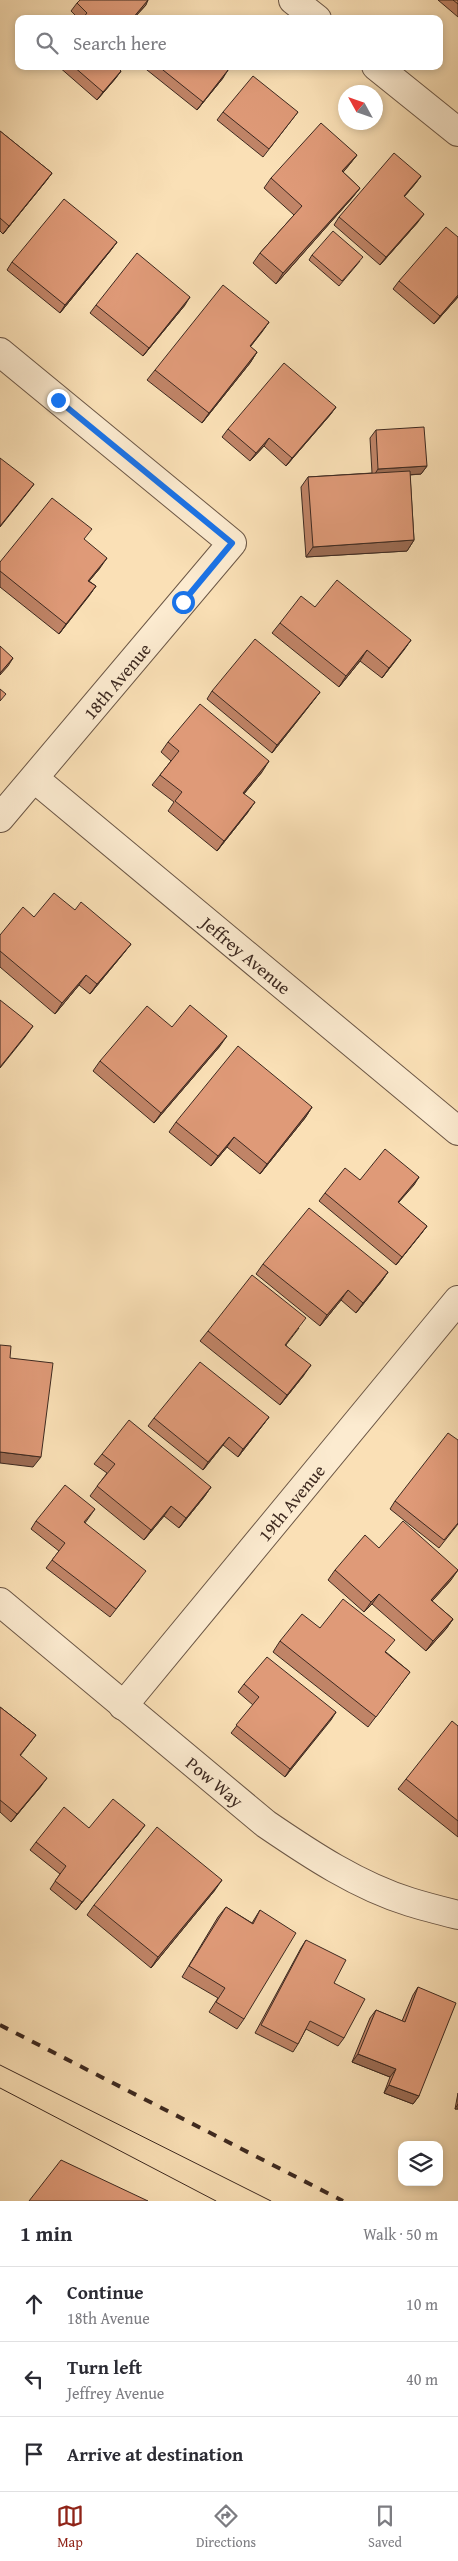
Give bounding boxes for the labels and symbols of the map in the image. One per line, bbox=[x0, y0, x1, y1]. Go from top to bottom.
north arrow bbox=[338, 85, 383, 130]
route end bbox=[47, 389, 70, 412]
route start bbox=[172, 591, 195, 614]
street label: 18th Avenue bbox=[77, 637, 157, 725]
street label: Jeffrey Avenue bbox=[194, 908, 297, 1000]
street label: 19th Avenue bbox=[251, 1458, 331, 1547]
street label: Pow Way bbox=[180, 1749, 250, 1813]

